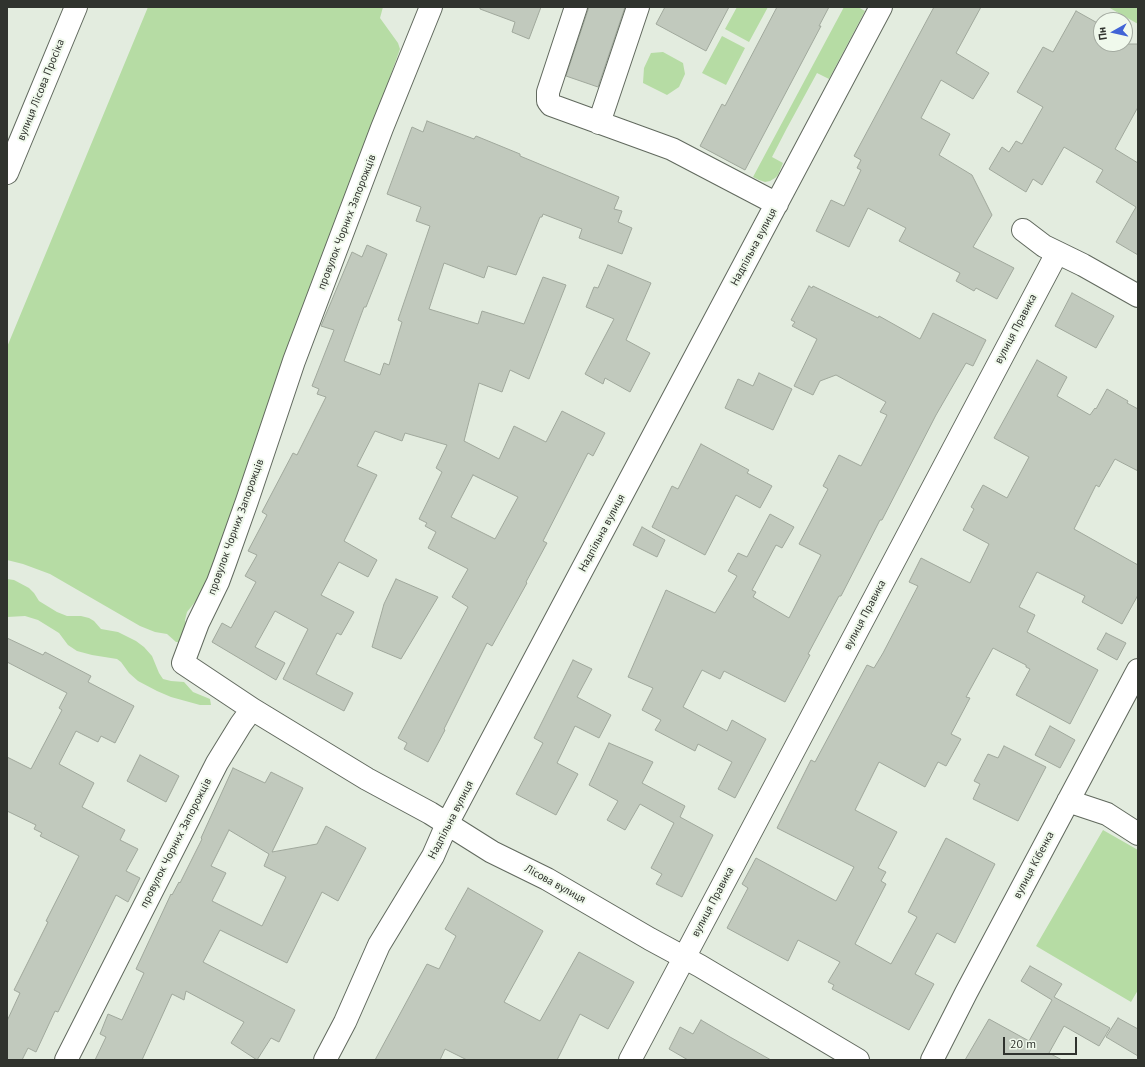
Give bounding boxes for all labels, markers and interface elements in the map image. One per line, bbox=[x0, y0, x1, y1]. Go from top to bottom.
north arrow bbox=[1093, 12, 1133, 52]
text: Пн bbox=[1094, 26, 1110, 41]
street label: вулиця Лісова Просіка bbox=[15, 37, 67, 143]
street label: провулок Чорних Запорожців bbox=[315, 153, 379, 291]
street label: Надпільна вулиця bbox=[728, 206, 780, 288]
street label: вулиця Правика bbox=[992, 292, 1040, 366]
street label: провулок Чорних Запорожців bbox=[205, 457, 267, 597]
street label: Надпільна вулиця bbox=[576, 492, 628, 574]
street label: вулиця Правика bbox=[841, 578, 889, 652]
street label: провулок Чорних Запорожців bbox=[138, 776, 214, 910]
street label: Надпільна вулиця bbox=[426, 779, 476, 861]
street label: вулиця Кібенка bbox=[1011, 829, 1057, 901]
street label: Лісова вулиця bbox=[522, 862, 588, 906]
street label: вулиця Правика bbox=[689, 865, 737, 939]
scale bar bbox=[1005, 1029, 1079, 1055]
text: 20 m bbox=[1010, 1036, 1036, 1051]

